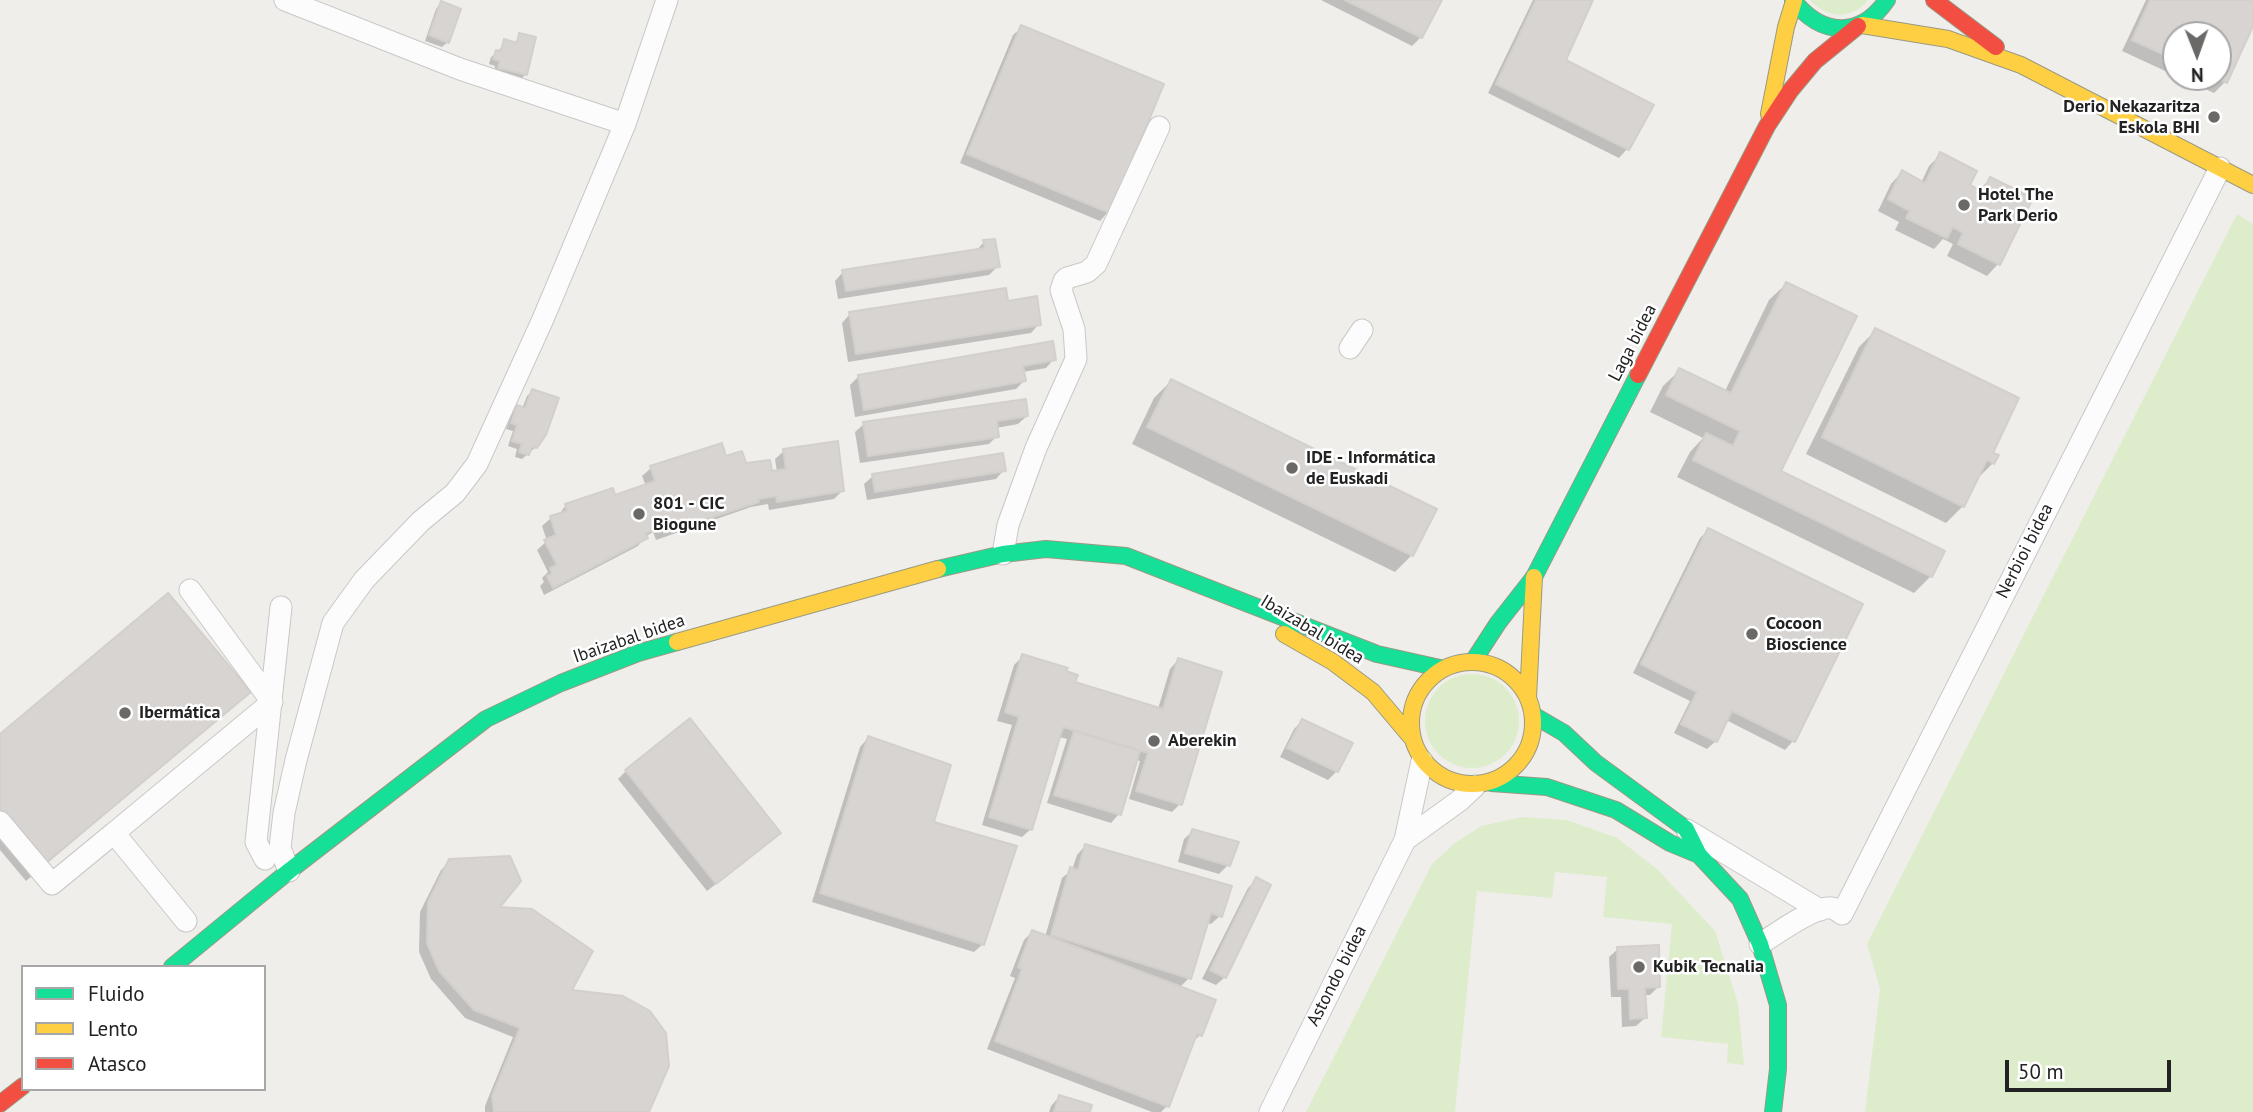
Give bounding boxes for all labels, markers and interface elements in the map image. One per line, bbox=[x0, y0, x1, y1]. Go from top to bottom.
north arrow bbox=[2162, 21, 2232, 91]
text: N bbox=[2191, 63, 2204, 87]
place label: Derio Nekazaritza Eskola BHI bbox=[2063, 96, 2200, 138]
marker: Derio Nekazaritza Eskola BHI bbox=[2206, 109, 2222, 125]
place label: Hotel The Park Derio bbox=[1978, 184, 2058, 227]
marker: Hotel The Park Derio bbox=[1956, 197, 1972, 213]
street label: Laga bidea bbox=[1604, 301, 1662, 385]
place label: IDE - Informática de Euskadi bbox=[1306, 447, 1436, 490]
marker: IDE - Informática de Euskadi bbox=[1284, 460, 1300, 476]
place label: 801 - CIC Biogune bbox=[653, 493, 724, 536]
street label: Nerbioi bidea bbox=[1992, 500, 2058, 602]
marker: 801 - CIC Biogune bbox=[631, 506, 647, 522]
street label: Ibaizabal bidea bbox=[1256, 591, 1368, 669]
street label: Ibaizabal bidea bbox=[570, 610, 688, 668]
place label: Cocoon Bioscience bbox=[1766, 613, 1847, 656]
marker: Cocoon Bioscience bbox=[1744, 626, 1760, 642]
place label: Ibermática bbox=[139, 702, 221, 724]
marker: Ibermática bbox=[117, 705, 133, 721]
place label: Aberekin bbox=[1168, 730, 1237, 752]
marker: Aberekin bbox=[1146, 733, 1162, 749]
street label: Astondo bidea bbox=[1302, 922, 1372, 1030]
place label: Kubik Tecnalia bbox=[1653, 956, 1764, 978]
marker: Kubik Tecnalia bbox=[1631, 959, 1647, 975]
legend bbox=[21, 965, 266, 1091]
text: Fluido bbox=[88, 980, 145, 1007]
text: Lento bbox=[88, 1015, 138, 1042]
scale bar bbox=[2008, 1046, 2174, 1090]
text: Atasco bbox=[88, 1050, 147, 1077]
text: 50 m bbox=[2018, 1058, 2064, 1085]

